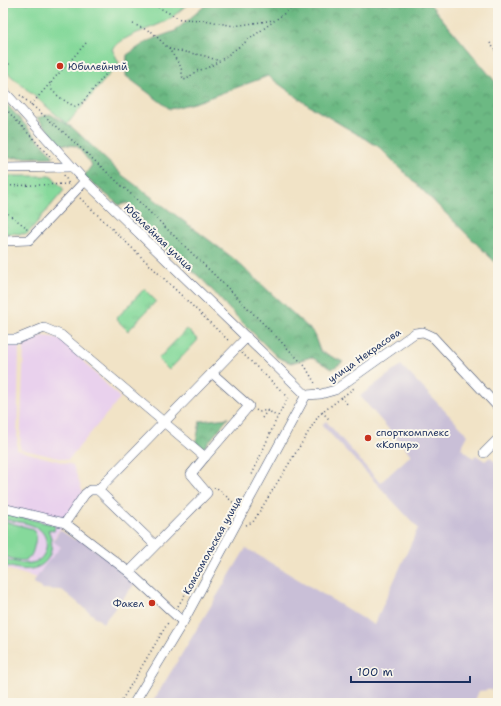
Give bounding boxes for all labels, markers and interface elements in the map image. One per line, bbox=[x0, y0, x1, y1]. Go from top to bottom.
place label: Юбилейный bbox=[68, 60, 128, 73]
marker: Юбилейный bbox=[55, 61, 65, 71]
street label: Юбилейная улица bbox=[121, 201, 196, 274]
street label: улица Некрасова bbox=[325, 325, 404, 385]
place label: спорткомплекс «Копир» bbox=[376, 426, 449, 451]
marker: спорткомплекс «Копир» bbox=[363, 433, 373, 443]
street label: Комсомольская улица bbox=[180, 493, 245, 597]
place label: Факел bbox=[113, 597, 144, 610]
marker: Факел bbox=[147, 598, 157, 608]
scale bar bbox=[351, 658, 470, 684]
text: 100 m bbox=[357, 664, 393, 680]

